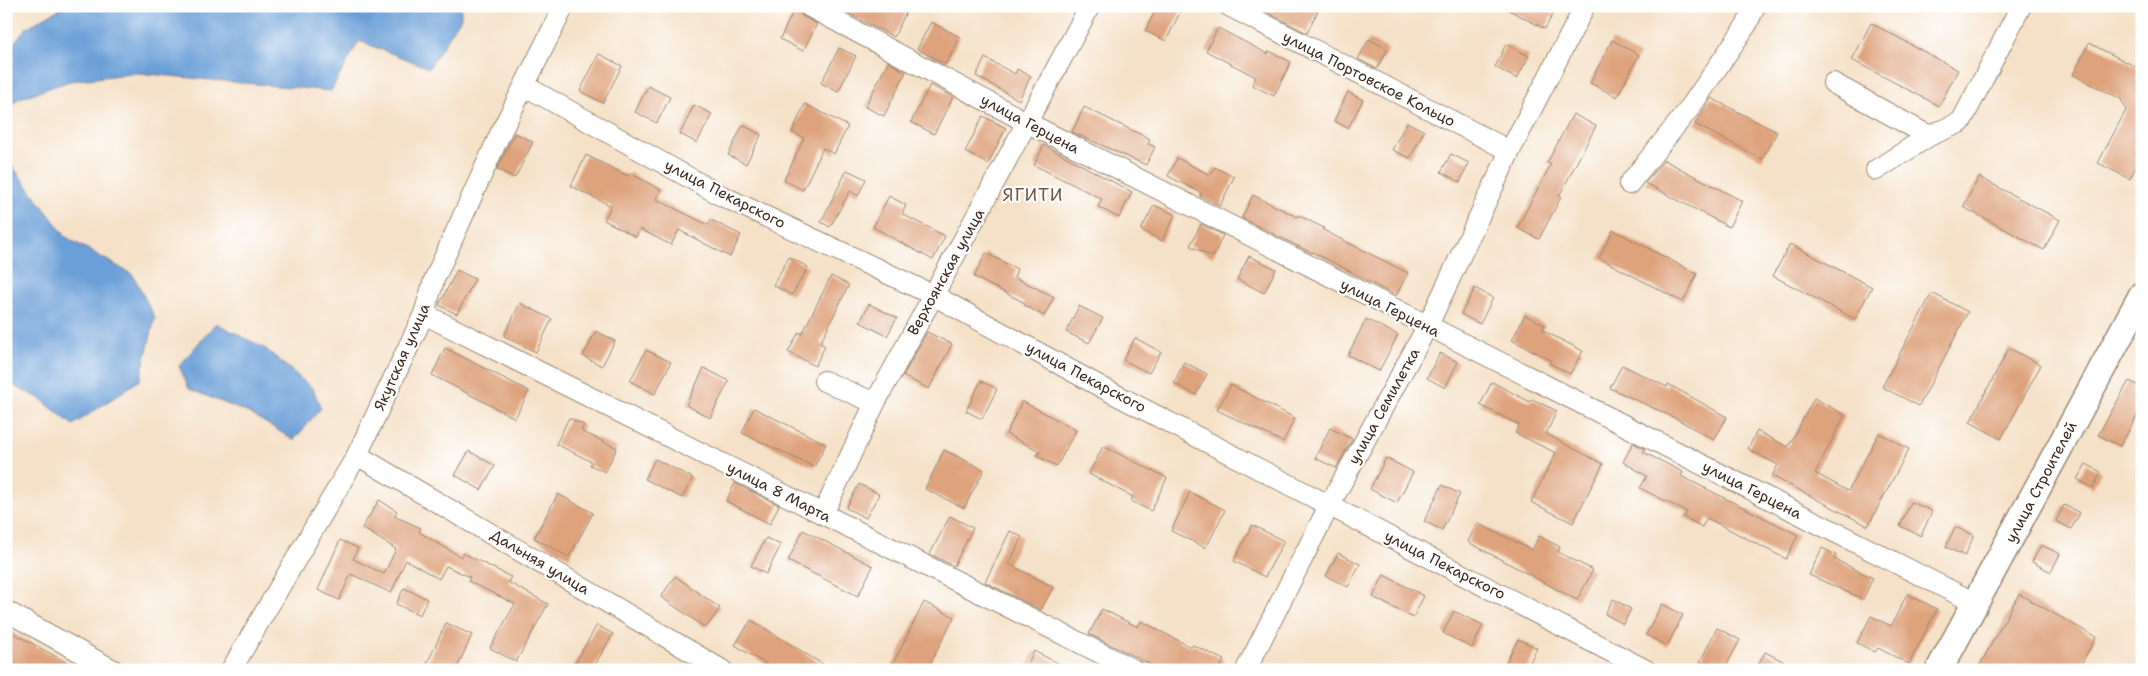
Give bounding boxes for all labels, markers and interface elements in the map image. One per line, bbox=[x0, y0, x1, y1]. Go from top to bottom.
street label: улица Портовское Кольцо bbox=[1279, 27, 1459, 131]
street label: улица Герцена bbox=[977, 90, 1083, 159]
street label: улица Пекарского bbox=[661, 155, 789, 233]
district label: ЯГИТИ bbox=[1002, 183, 1064, 207]
street label: Верхоянская улица bbox=[903, 204, 990, 339]
street label: улица Герцена bbox=[1337, 274, 1444, 342]
street label: Якутская улица bbox=[369, 300, 435, 414]
street label: улица Пекарского bbox=[1022, 337, 1150, 417]
street label: улица Семилетка bbox=[1344, 344, 1425, 468]
street label: улица Строителей bbox=[2001, 418, 2082, 546]
street label: улица Герцена bbox=[1699, 456, 1806, 524]
street label: улица 8 Марта bbox=[724, 457, 835, 527]
street label: Дальняя улица bbox=[487, 525, 594, 600]
street label: улица Пекарского bbox=[1381, 526, 1509, 604]

